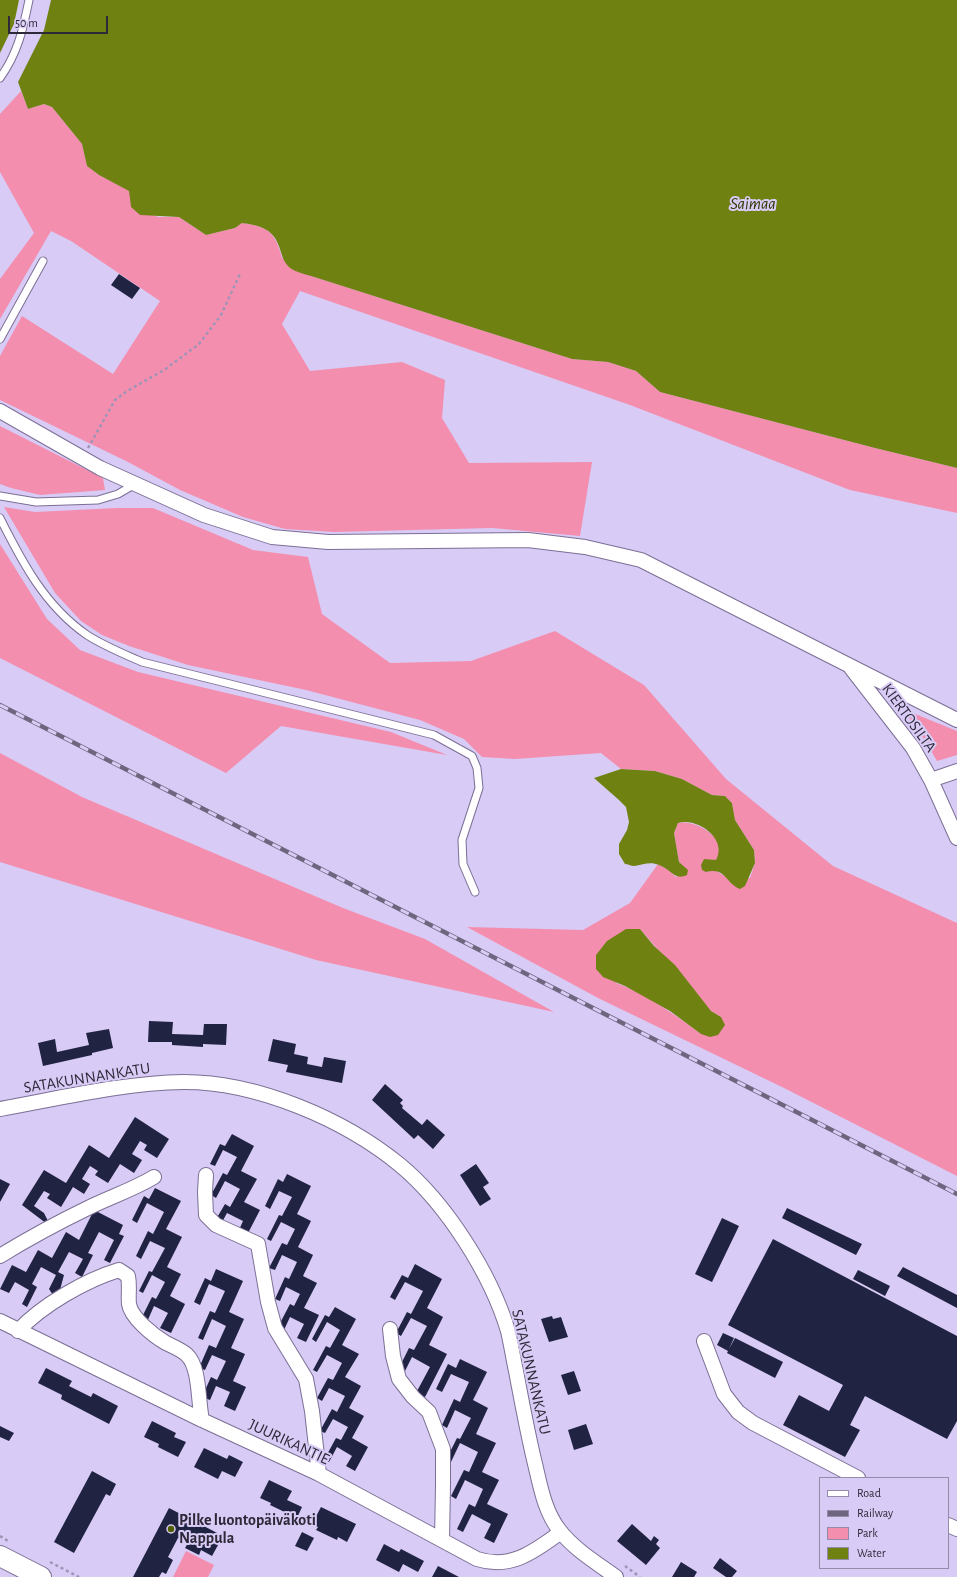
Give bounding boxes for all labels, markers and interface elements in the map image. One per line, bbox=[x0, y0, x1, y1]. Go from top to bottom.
scale bar bbox=[10, 8, 110, 34]
text: 50 m bbox=[15, 17, 38, 29]
water label: Saimaa bbox=[730, 194, 776, 214]
street label: KIERTOSILTA bbox=[878, 680, 940, 756]
street label: SATAKUNNANKATU bbox=[22, 1059, 152, 1097]
street label: SATAKUNNANKATU bbox=[507, 1308, 555, 1436]
street label: JUURIKANTIE bbox=[246, 1415, 332, 1469]
legend bbox=[819, 1477, 949, 1569]
text: Road bbox=[857, 1487, 881, 1499]
text: Railway bbox=[857, 1507, 893, 1519]
place label: Pilke luontopäiväkoti Nappula bbox=[179, 1510, 316, 1548]
marker: Pilke luontopäiväkoti Nappula bbox=[166, 1524, 176, 1534]
text: Park bbox=[857, 1527, 878, 1539]
text: Water bbox=[857, 1547, 886, 1559]

